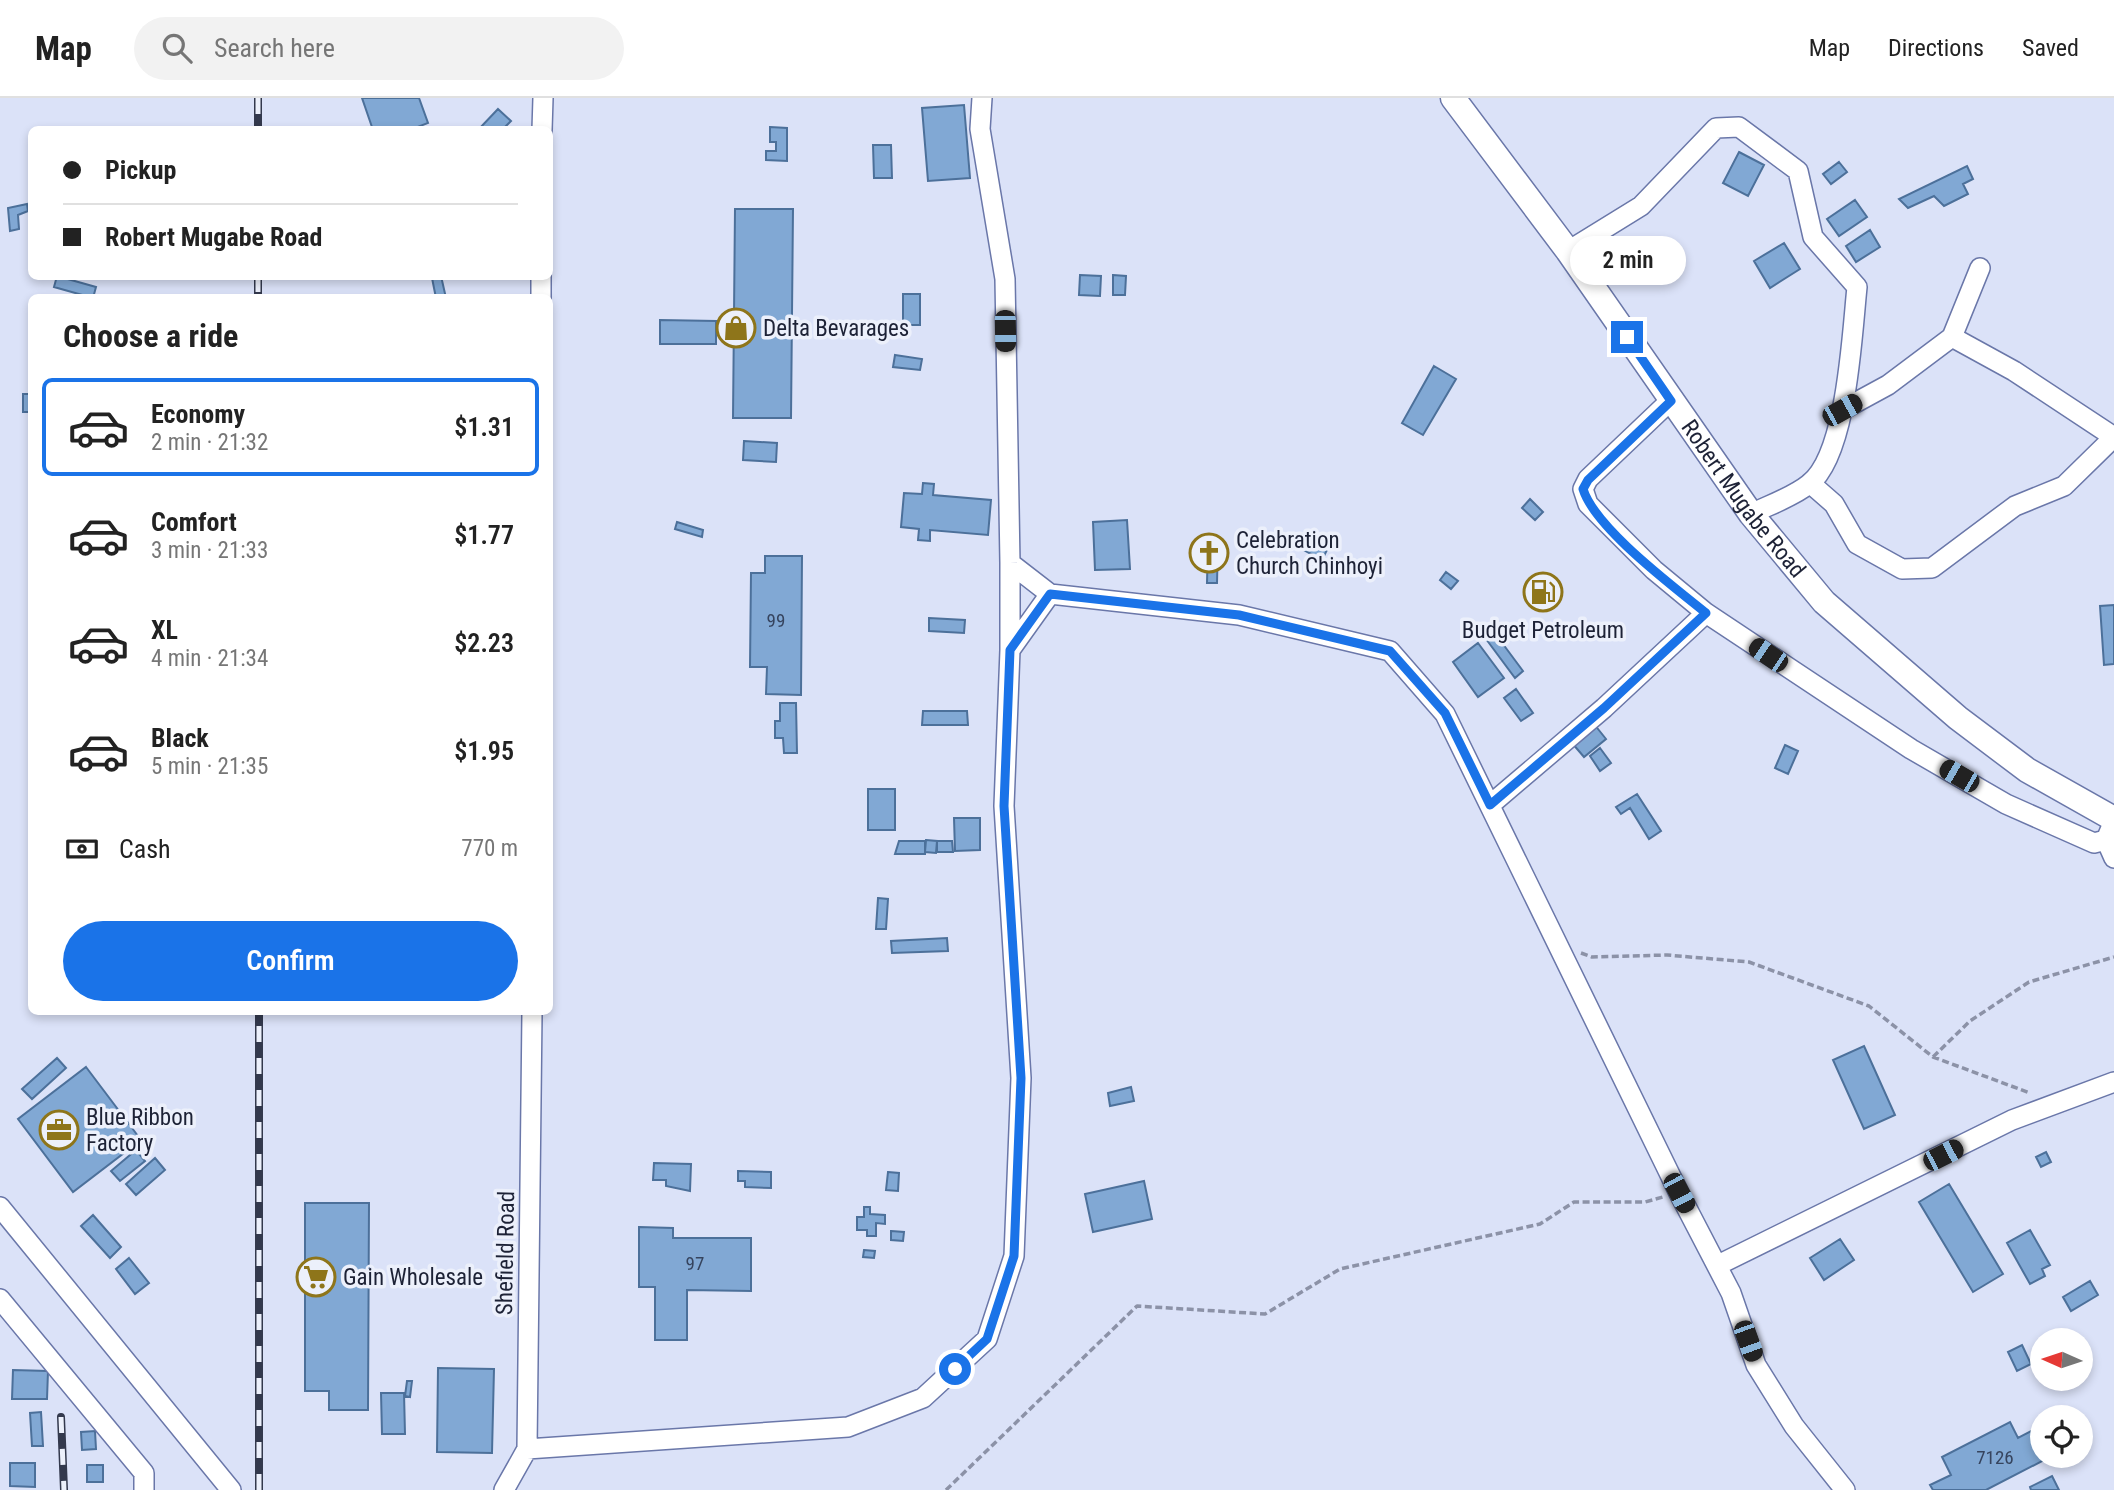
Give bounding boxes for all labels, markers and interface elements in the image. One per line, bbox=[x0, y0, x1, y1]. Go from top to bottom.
search box bbox=[134, 17, 624, 80]
text: Map bbox=[35, 29, 92, 68]
icon: search bbox=[158, 29, 196, 67]
text: Search here bbox=[214, 33, 335, 63]
text: Map bbox=[1809, 34, 1850, 62]
text: Directions bbox=[1888, 34, 1984, 62]
text: Saved bbox=[2022, 34, 2079, 62]
text: Pickup bbox=[105, 155, 176, 185]
text: Robert Mugabe Road bbox=[105, 222, 322, 252]
callout: 2 min bbox=[1569, 236, 1685, 285]
text: 2 min bbox=[1603, 247, 1653, 274]
shop icon: Delta Bevarages bbox=[715, 307, 757, 349]
car bbox=[995, 310, 1016, 352]
place label: Delta Bevarages bbox=[763, 315, 909, 342]
text: Choose a ride bbox=[63, 317, 238, 355]
route end bbox=[1611, 321, 1643, 353]
car bbox=[1819, 391, 1866, 429]
icon: car bbox=[67, 396, 130, 459]
text: Economy bbox=[151, 399, 245, 429]
text: $1.31 bbox=[454, 412, 514, 442]
street label: Robert Mugabe Road bbox=[1676, 415, 1811, 583]
text: 2 min · 21:32 bbox=[151, 429, 268, 456]
icon: car bbox=[67, 504, 130, 567]
text: Comfort bbox=[151, 507, 237, 537]
text: $1.77 bbox=[454, 520, 514, 550]
place label: Celebration Church Chinhoyi bbox=[1236, 527, 1383, 580]
church icon: Celebration Church Chinhoyi bbox=[1188, 532, 1230, 574]
text: 3 min · 21:33 bbox=[151, 537, 268, 564]
fuel station icon: Budget Petroleum bbox=[1522, 571, 1564, 613]
house number: 99 bbox=[767, 609, 785, 632]
icon: car bbox=[67, 612, 130, 675]
text: XL bbox=[151, 615, 178, 645]
place label: Budget Petroleum bbox=[1462, 617, 1624, 644]
text: $2.23 bbox=[454, 628, 514, 658]
car bbox=[1745, 635, 1792, 675]
text: 4 min · 21:34 bbox=[151, 645, 268, 672]
icon: car bbox=[67, 720, 130, 783]
text: Black bbox=[151, 723, 209, 753]
text: $1.95 bbox=[454, 736, 514, 766]
text: 5 min · 21:35 bbox=[151, 753, 268, 780]
car bbox=[1936, 756, 1983, 796]
icon: cash bbox=[63, 830, 101, 868]
text: Cash bbox=[119, 834, 171, 864]
text: 770 m bbox=[461, 835, 518, 862]
button: Confirm bbox=[63, 921, 518, 1001]
place label: Blue Ribbon Factory bbox=[86, 1104, 194, 1157]
office icon: Blue Ribbon Factory bbox=[38, 1109, 80, 1151]
car bbox=[1920, 1136, 1967, 1174]
car bbox=[1660, 1170, 1699, 1216]
street label: Shefield Road bbox=[491, 1191, 520, 1315]
house number: 97 bbox=[686, 1252, 704, 1275]
supermarket icon: Gain Wholesale bbox=[295, 1256, 337, 1298]
place label: Gain Wholesale bbox=[343, 1264, 483, 1291]
car bbox=[1731, 1318, 1766, 1364]
north arrow bbox=[2030, 1328, 2093, 1391]
map controls bbox=[2030, 1328, 2093, 1468]
route start bbox=[939, 1353, 971, 1385]
button: locate bbox=[2030, 1405, 2093, 1468]
house number: 7126 bbox=[1976, 1446, 2014, 1469]

